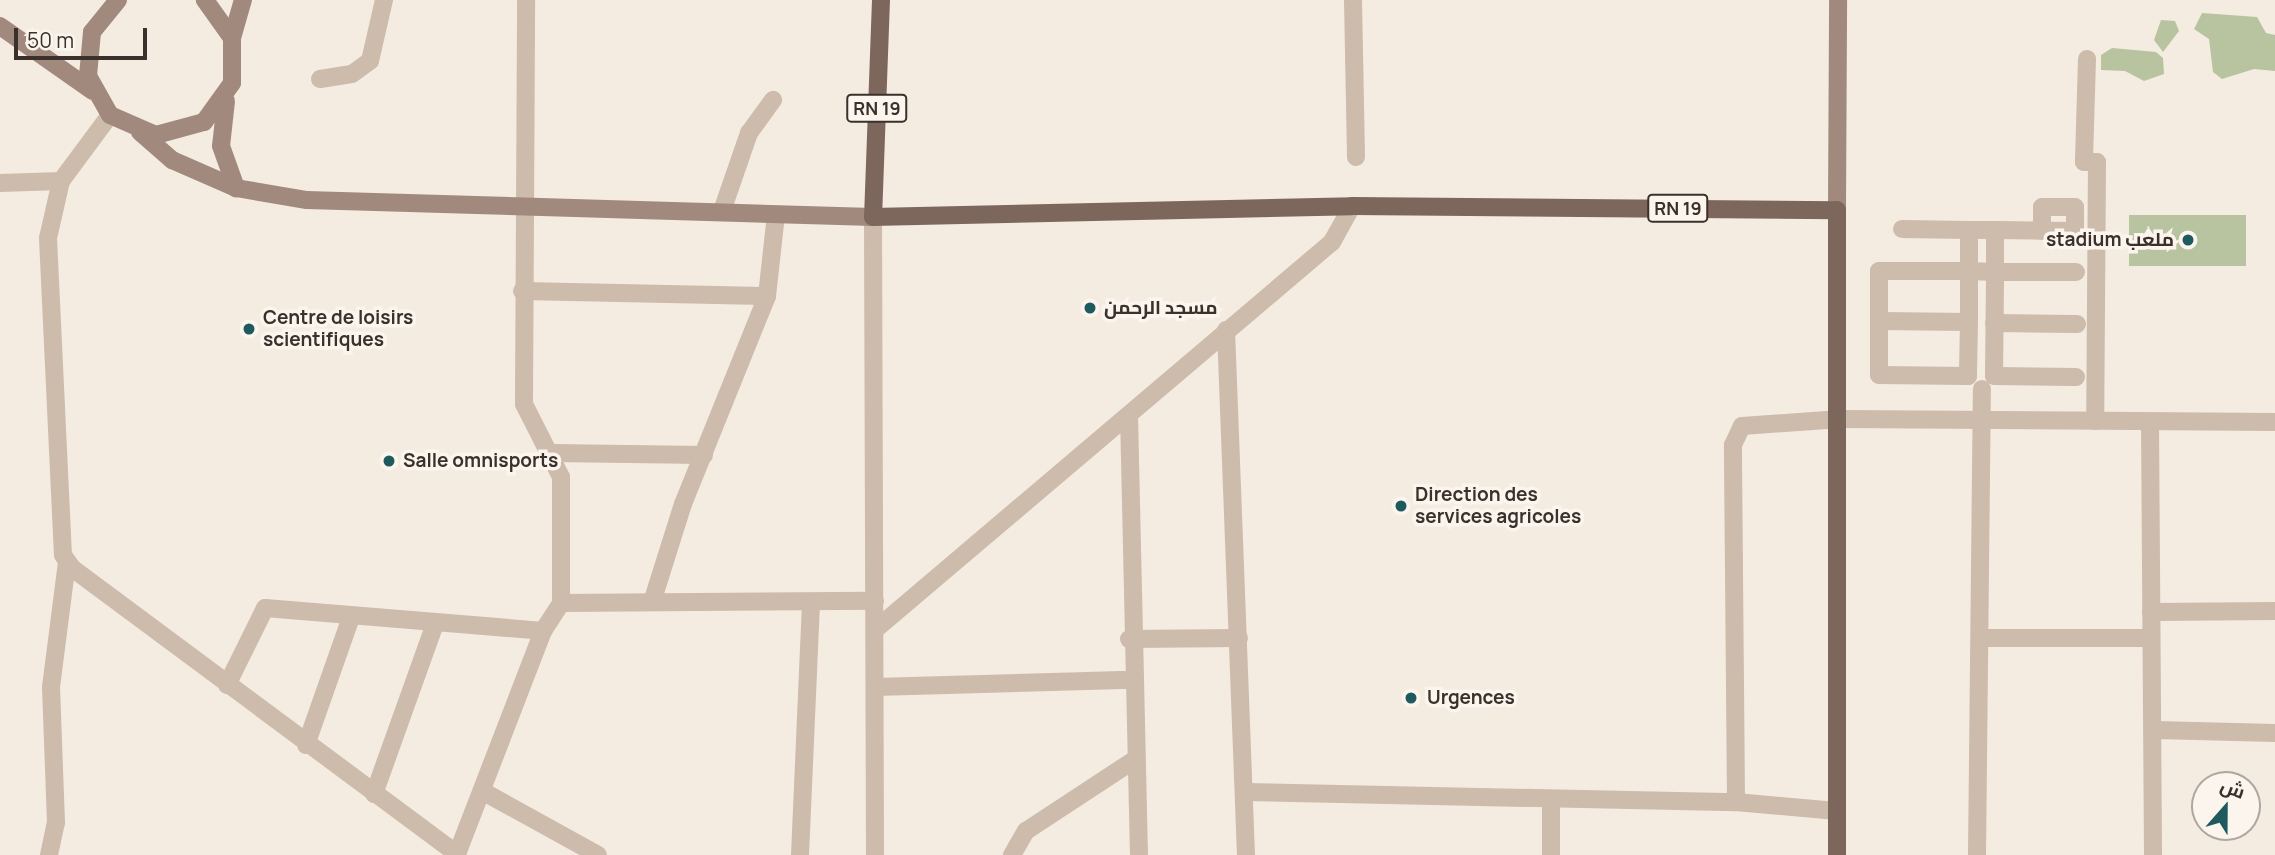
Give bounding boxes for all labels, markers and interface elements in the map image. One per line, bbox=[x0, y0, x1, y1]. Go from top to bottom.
scale bar bbox=[18, 14, 150, 58]
text: 50 m bbox=[27, 26, 74, 54]
road number: RN 19 bbox=[846, 94, 908, 122]
road number: RN 19 bbox=[1646, 194, 1710, 223]
place label: stadium ملعب bbox=[2046, 229, 2174, 251]
marker: stadium ملعب bbox=[2180, 232, 2196, 248]
place label: مسجد الرحمن bbox=[1104, 297, 1218, 319]
marker: مسجد الرحمن bbox=[1082, 300, 1098, 316]
place label: Centre de loisirs scientifiques bbox=[263, 307, 413, 351]
marker: Centre de loisirs scientifiques bbox=[241, 321, 257, 337]
place label: Salle omnisports bbox=[403, 450, 558, 472]
marker: Salle omnisports bbox=[381, 453, 397, 469]
place label: Direction des services agricoles bbox=[1415, 484, 1581, 528]
marker: Direction des services agricoles bbox=[1393, 498, 1409, 514]
place label: Urgences bbox=[1427, 687, 1515, 709]
marker: Urgences bbox=[1401, 688, 1421, 708]
north arrow bbox=[2191, 771, 2261, 841]
text: ش bbox=[2217, 772, 2249, 805]

